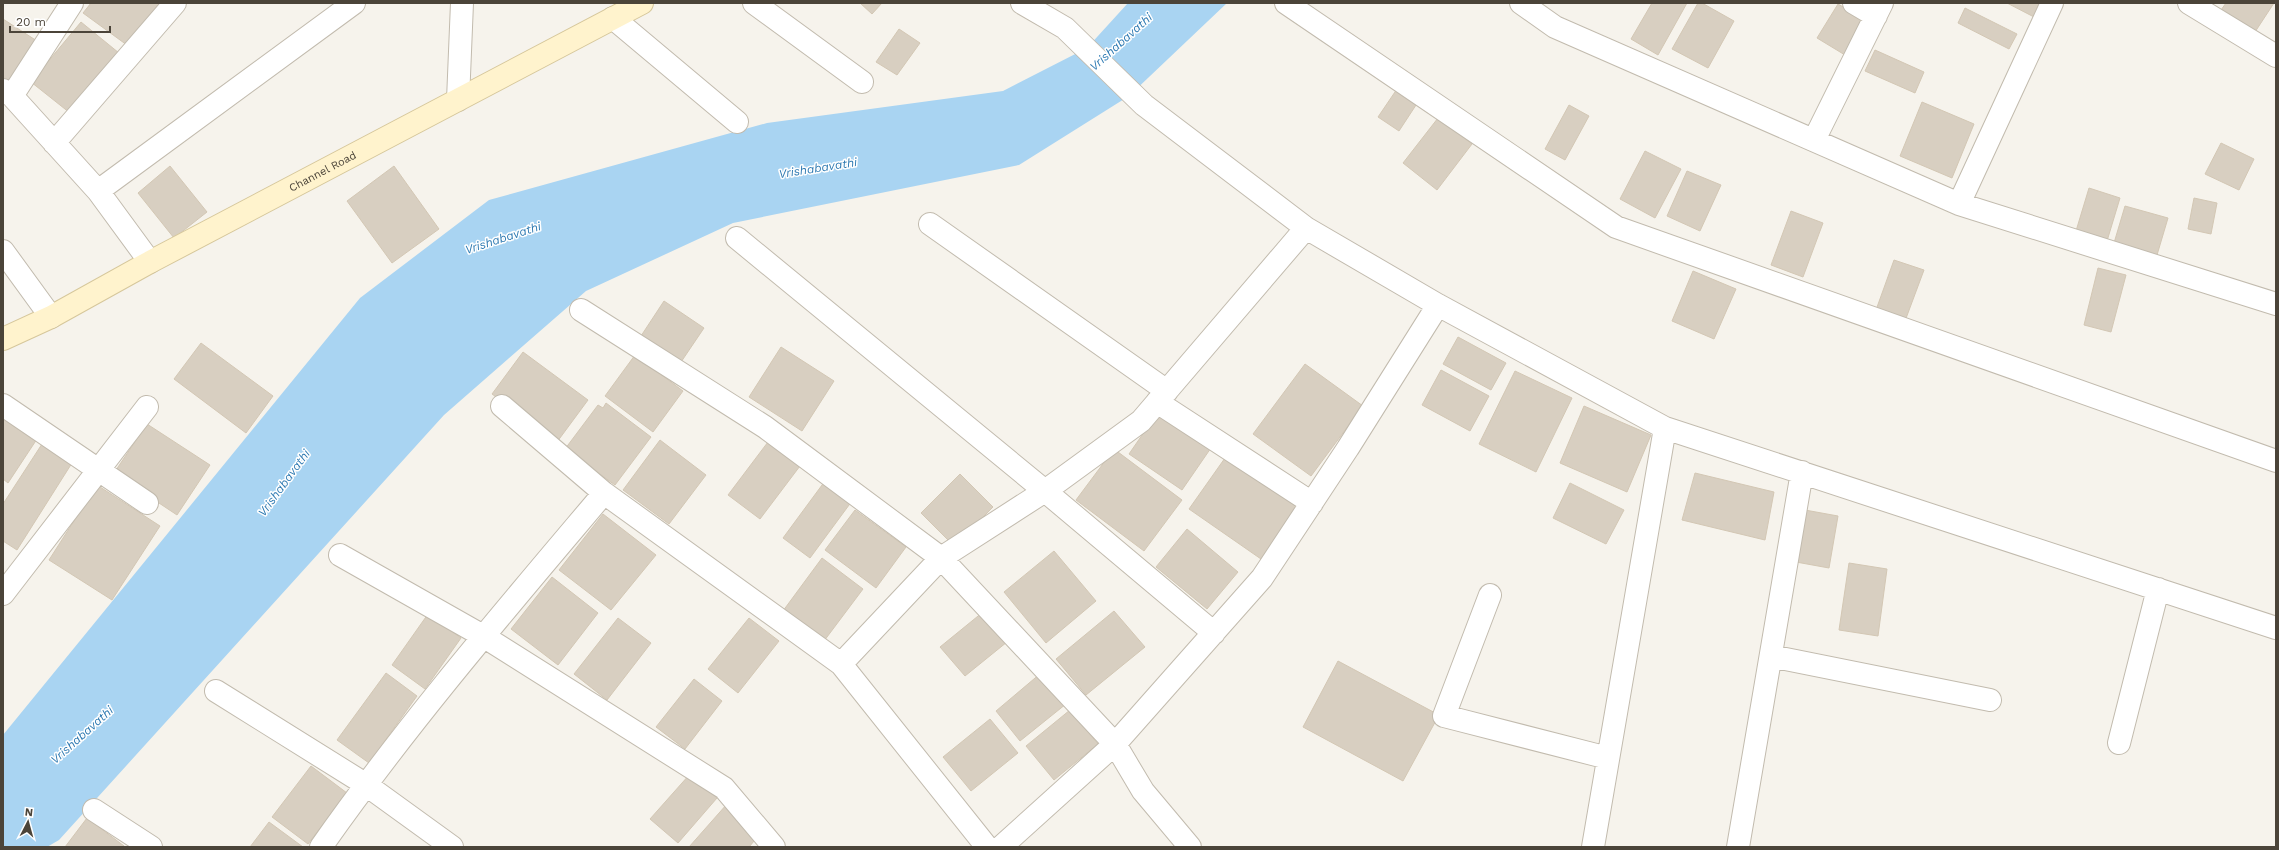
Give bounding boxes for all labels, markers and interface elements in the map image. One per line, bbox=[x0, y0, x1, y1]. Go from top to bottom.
scale bar bbox=[10, 8, 110, 34]
water label: Vrishabavathi bbox=[1087, 10, 1156, 74]
text: 20 m bbox=[16, 15, 46, 29]
street label: Channel Road bbox=[287, 149, 359, 195]
water label: Vrishabavathi bbox=[778, 155, 859, 181]
water label: Vrishabavathi bbox=[463, 219, 544, 257]
water label: Vrishabavathi bbox=[255, 446, 313, 519]
water label: Vrishabavathi bbox=[48, 703, 117, 767]
north arrow bbox=[8, 802, 48, 842]
text: N bbox=[24, 806, 34, 819]

